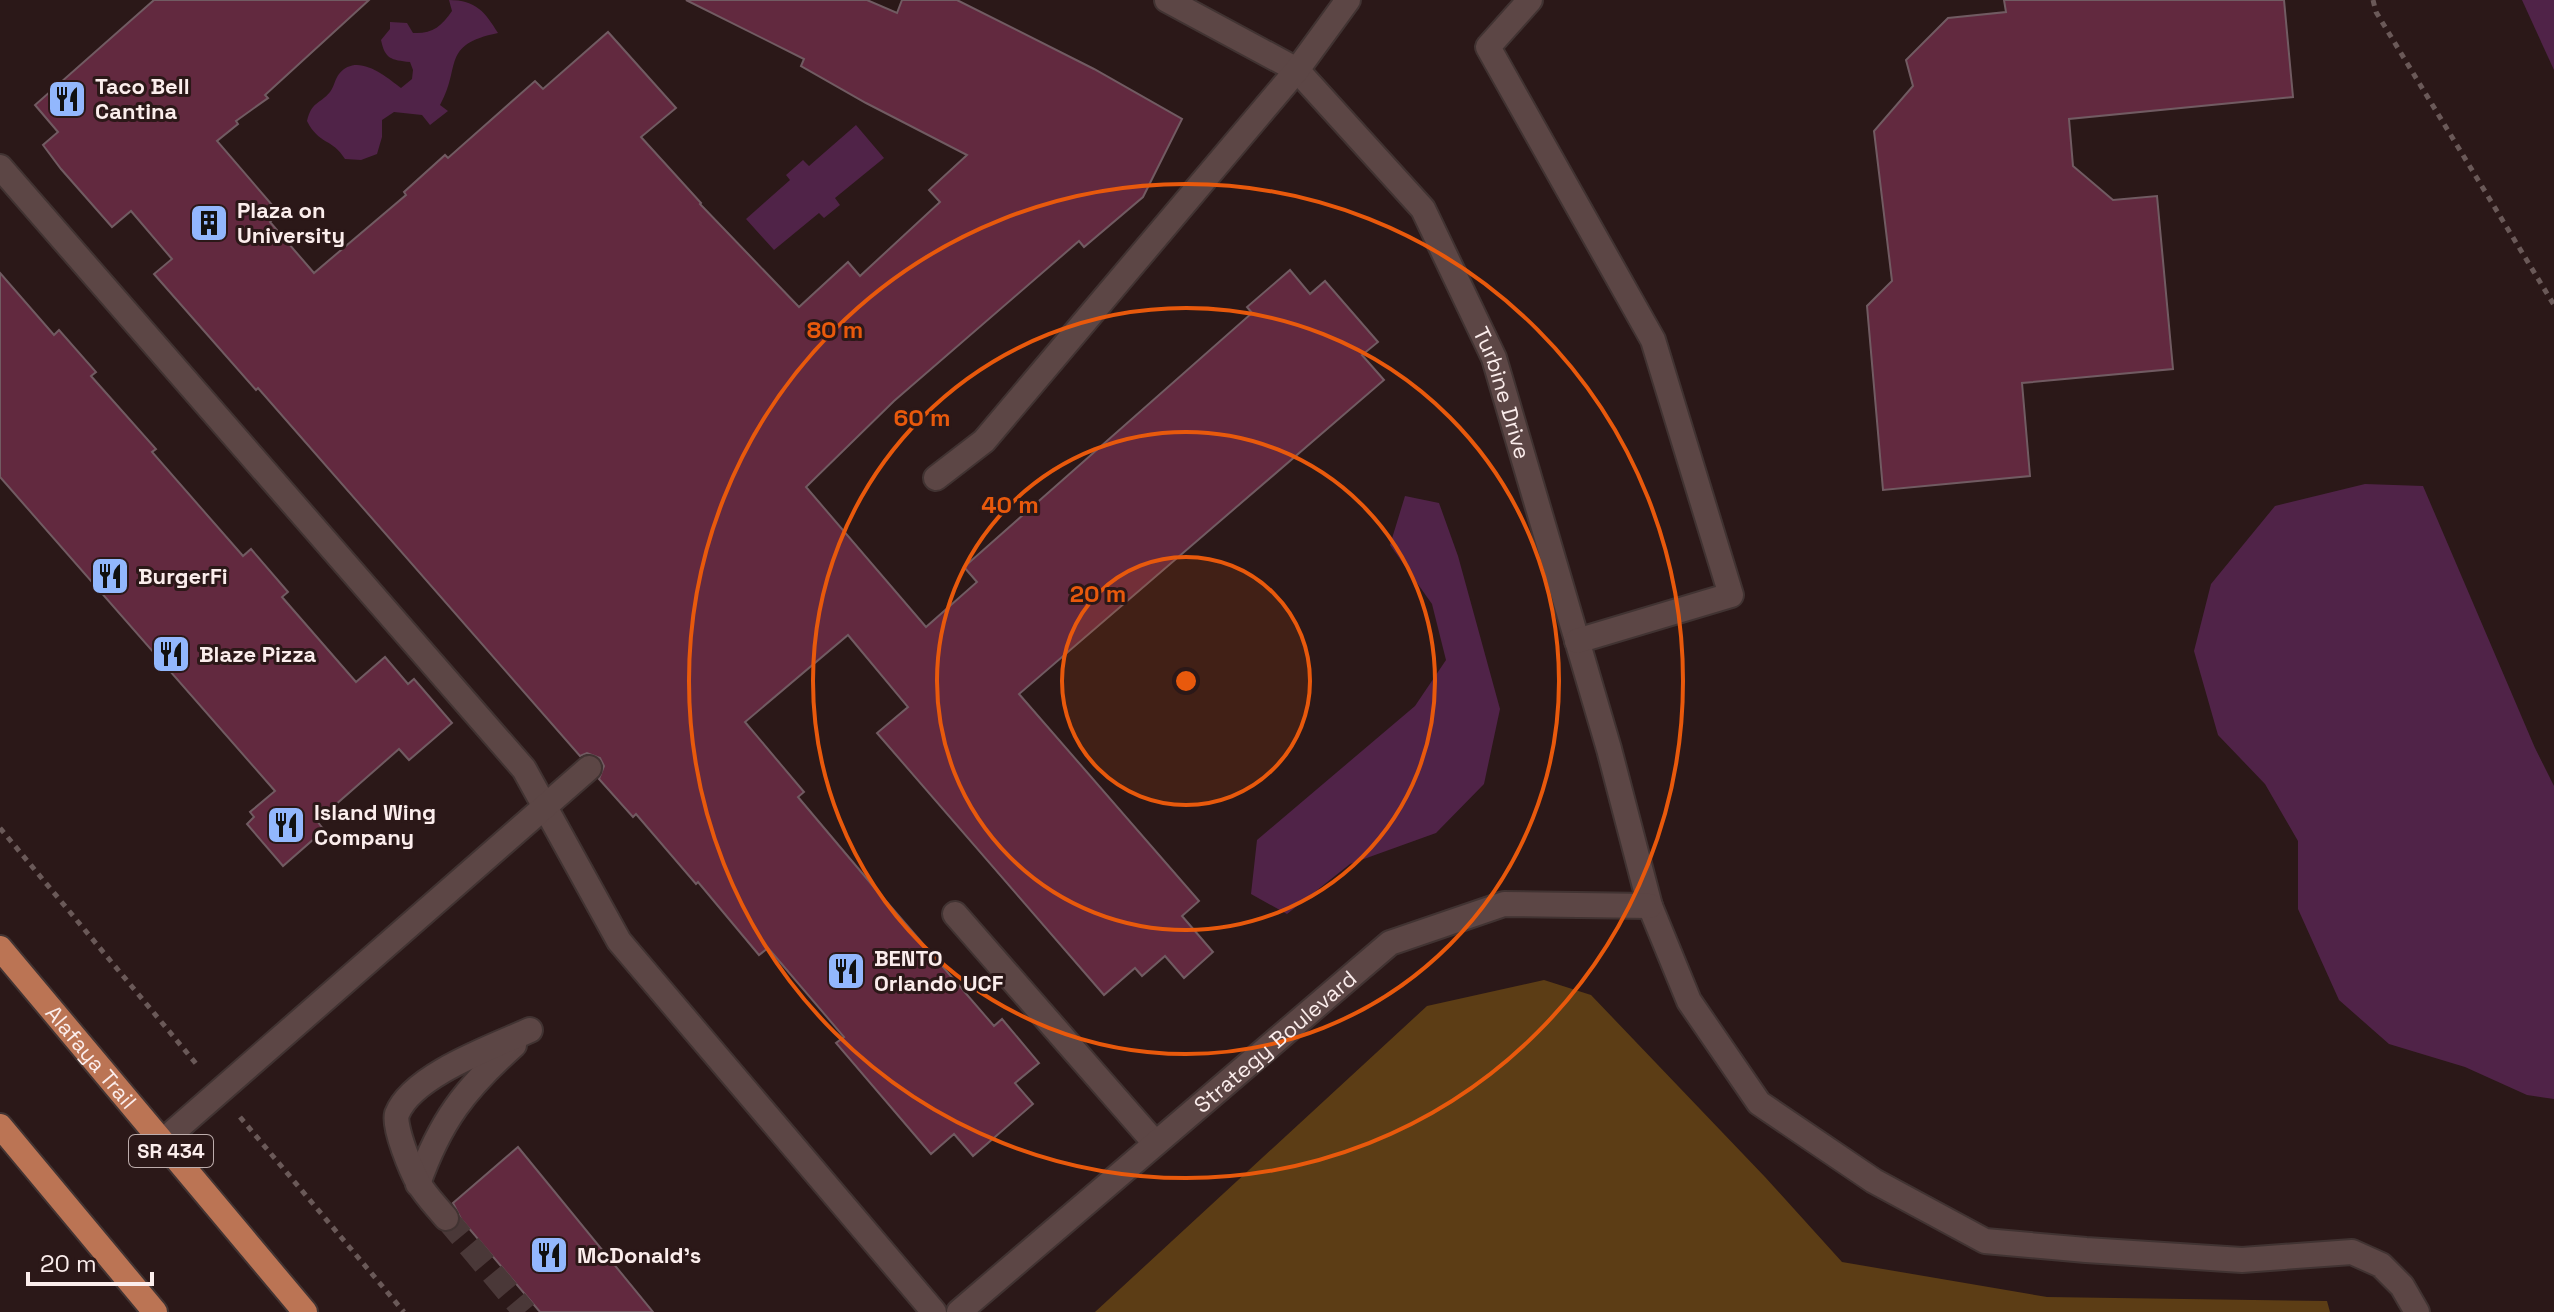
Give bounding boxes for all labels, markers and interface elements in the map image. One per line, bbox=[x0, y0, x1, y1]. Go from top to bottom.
place label: Taco Bell Cantina bbox=[95, 72, 190, 125]
restaurant icon: Taco Bell Cantina bbox=[46, 78, 88, 120]
place label: Plaza on University bbox=[237, 196, 345, 249]
building icon: Plaza on University bbox=[188, 202, 230, 244]
text: 80 m bbox=[807, 314, 863, 345]
street label: Turbine Drive bbox=[1467, 322, 1537, 462]
text: 60 m bbox=[894, 402, 950, 433]
text: 40 m bbox=[981, 489, 1039, 520]
restaurant icon: BurgerFi bbox=[89, 555, 131, 597]
place label: BurgerFi bbox=[138, 562, 228, 590]
text: 20 m bbox=[1070, 578, 1126, 609]
restaurant icon: Blaze Pizza bbox=[150, 633, 192, 675]
place label: Blaze Pizza bbox=[199, 640, 317, 668]
centre of rings bbox=[1172, 667, 1200, 695]
place label: Island Wing Company bbox=[314, 798, 436, 851]
restaurant icon: Island Wing Company bbox=[265, 804, 307, 846]
place label: BENTO Orlando UCF bbox=[874, 944, 1004, 997]
restaurant icon: BENTO Orlando UCF bbox=[825, 950, 867, 992]
street label: Strategy Boulevard bbox=[1188, 964, 1362, 1119]
street label: Alafaya Trail bbox=[40, 999, 143, 1114]
road number: SR 434 bbox=[129, 1135, 213, 1167]
restaurant icon: McDonald's bbox=[528, 1234, 570, 1276]
scale bar bbox=[28, 1236, 152, 1286]
place label: McDonald's bbox=[577, 1241, 701, 1269]
text: 20 m bbox=[40, 1248, 97, 1279]

